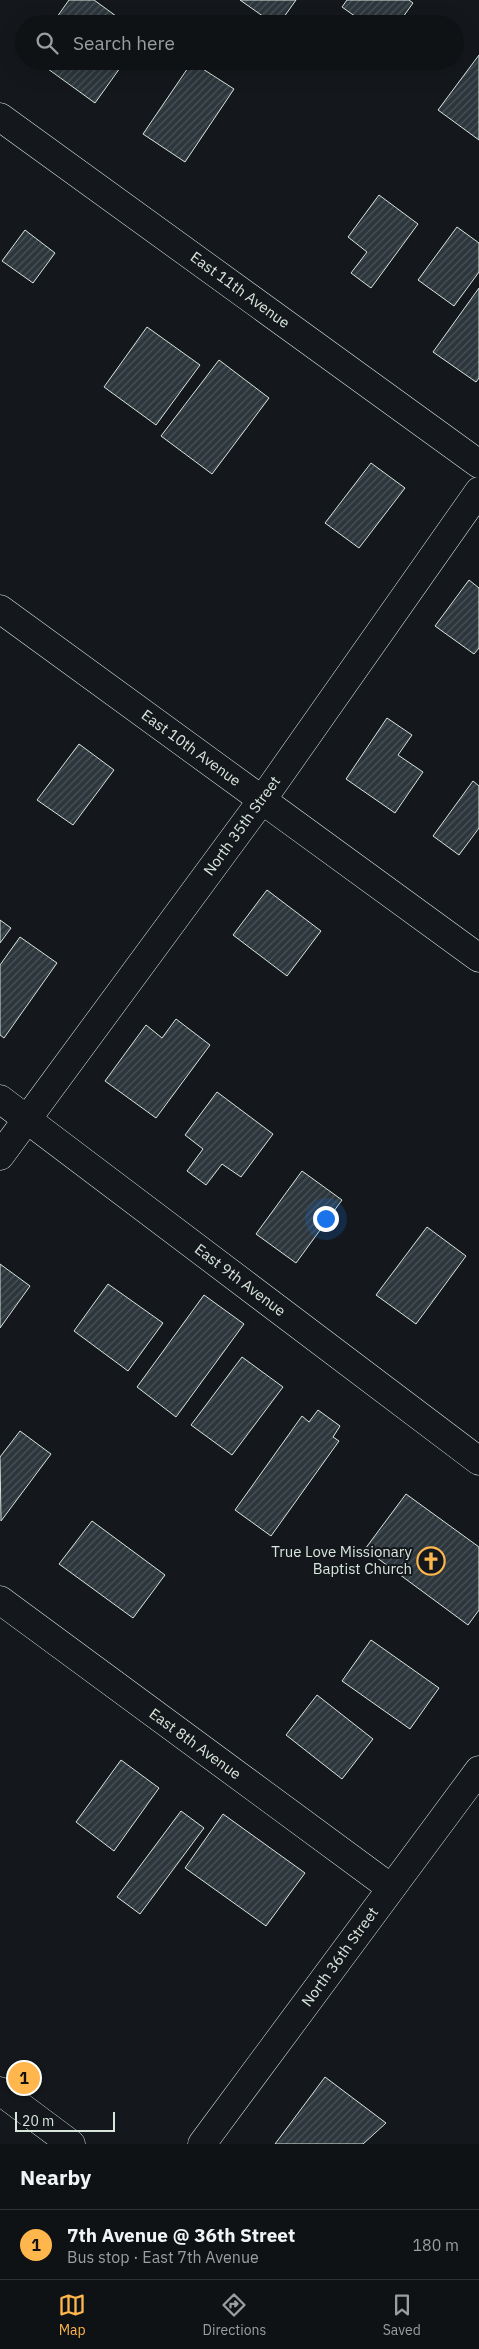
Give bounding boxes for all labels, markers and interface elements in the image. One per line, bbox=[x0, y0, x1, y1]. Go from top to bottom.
search box bbox=[15, 15, 464, 70]
icon: search bbox=[33, 29, 61, 57]
text: Search here bbox=[73, 31, 175, 55]
street label: East 11th Avenue bbox=[187, 247, 294, 332]
street label: East 10th Avenue bbox=[138, 705, 245, 790]
street label: North 35th Street bbox=[199, 772, 284, 879]
your location bbox=[313, 1206, 339, 1232]
street label: East 9th Avenue bbox=[191, 1239, 290, 1320]
place label: True Love Missionary Baptist Church bbox=[271, 1542, 413, 1578]
church icon: True Love Missionary Baptist Church bbox=[416, 1546, 446, 1576]
street label: East 8th Avenue bbox=[146, 1704, 245, 1783]
street label: North 36th Street bbox=[297, 1903, 382, 2010]
pin: 1 bbox=[8, 2059, 40, 2097]
scale bar bbox=[15, 2109, 115, 2132]
text: 20 m bbox=[22, 2112, 54, 2130]
text: Nearby bbox=[20, 2163, 91, 2191]
text: 7th Avenue @ 36th Street bbox=[67, 2223, 295, 2247]
text: 1 bbox=[31, 2235, 41, 2255]
text: 180 m bbox=[412, 2235, 459, 2255]
text: Bus stop · East 7th Avenue bbox=[67, 2247, 259, 2267]
tab: Map bbox=[58, 2291, 86, 2339]
tab: Directions bbox=[203, 2291, 266, 2339]
tab: Saved bbox=[383, 2291, 421, 2339]

